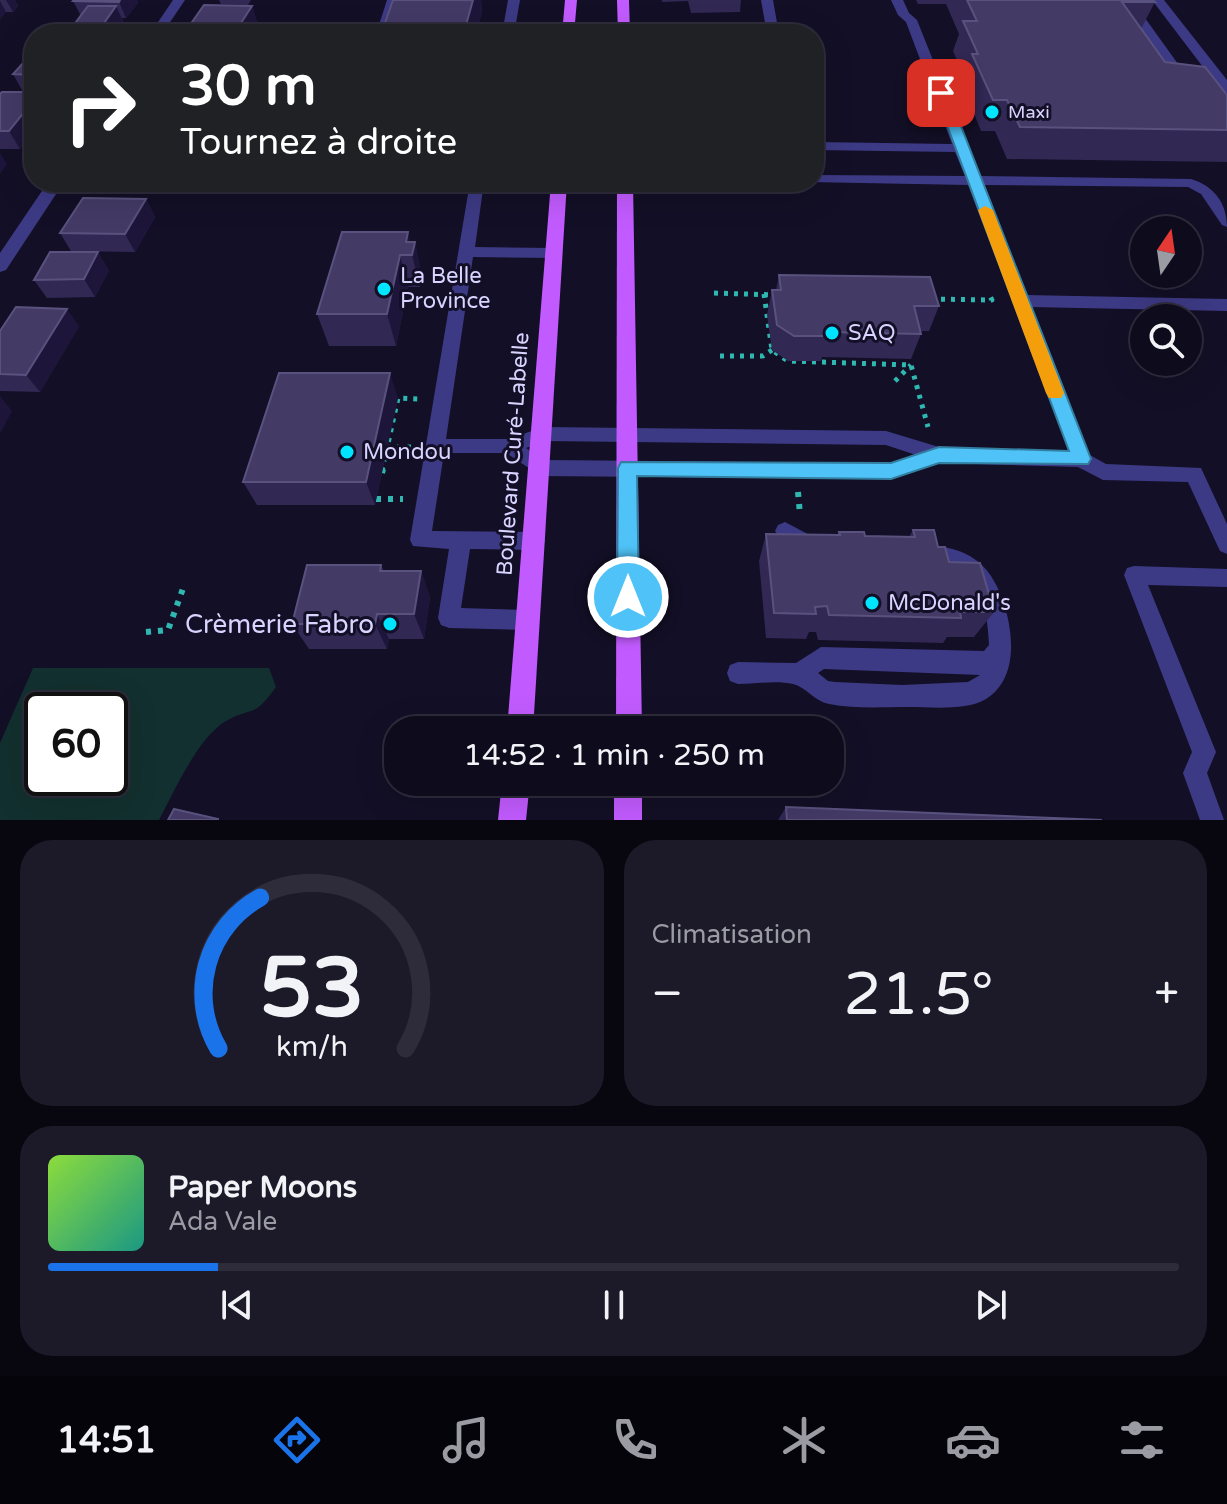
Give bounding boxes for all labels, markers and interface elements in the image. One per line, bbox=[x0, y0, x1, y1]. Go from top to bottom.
text: 30 m bbox=[180, 53, 316, 120]
icon: right bbox=[48, 56, 152, 160]
pin bbox=[907, 59, 975, 127]
icon: arrive bbox=[919, 71, 963, 115]
place label: Maxi bbox=[1008, 101, 1050, 123]
marker: Maxi bbox=[983, 103, 1001, 121]
text: Tournez à droite bbox=[180, 121, 457, 164]
north arrow bbox=[1130, 216, 1202, 288]
map controls bbox=[1130, 216, 1202, 376]
place label: La Belle Province bbox=[400, 263, 491, 314]
marker: La Belle Province bbox=[375, 280, 393, 298]
button: search bbox=[1130, 304, 1202, 376]
place label: SAQ bbox=[848, 320, 896, 346]
marker: SAQ bbox=[823, 324, 841, 342]
street label: Boulevard Curé-Labelle bbox=[492, 331, 534, 577]
place label: Mondou bbox=[363, 439, 451, 465]
marker: Mondou bbox=[338, 443, 356, 461]
position arrow bbox=[586, 555, 670, 639]
place label: McDonald's bbox=[888, 590, 1011, 616]
marker: McDonald's bbox=[863, 594, 881, 612]
place label: Crèmerie Fabro bbox=[185, 609, 374, 640]
marker: Crèmerie Fabro bbox=[381, 615, 399, 633]
speed limit sign: 60 bbox=[24, 692, 128, 796]
text: 14:52 · 1 min · 250 m bbox=[463, 737, 765, 774]
text: Climatisation bbox=[652, 919, 812, 950]
text: 53 bbox=[260, 939, 364, 1039]
text: 21.5° bbox=[843, 959, 994, 1031]
text: − bbox=[652, 968, 683, 1021]
text: + bbox=[1154, 968, 1179, 1021]
text: km/h bbox=[276, 1030, 348, 1064]
text: Paper Moons bbox=[168, 1169, 357, 1206]
text: Ada Vale bbox=[168, 1206, 277, 1237]
icon: previous bbox=[215, 1283, 259, 1327]
icon: pause bbox=[592, 1283, 636, 1327]
icon: next bbox=[969, 1283, 1013, 1327]
icon: directions bbox=[269, 1412, 325, 1468]
icon: music bbox=[438, 1412, 494, 1468]
icon: phone bbox=[607, 1412, 663, 1468]
icon: climate bbox=[776, 1412, 832, 1468]
icon: car bbox=[945, 1412, 1001, 1468]
icon: filters bbox=[1114, 1412, 1170, 1468]
text: 14:51 bbox=[57, 1419, 156, 1462]

